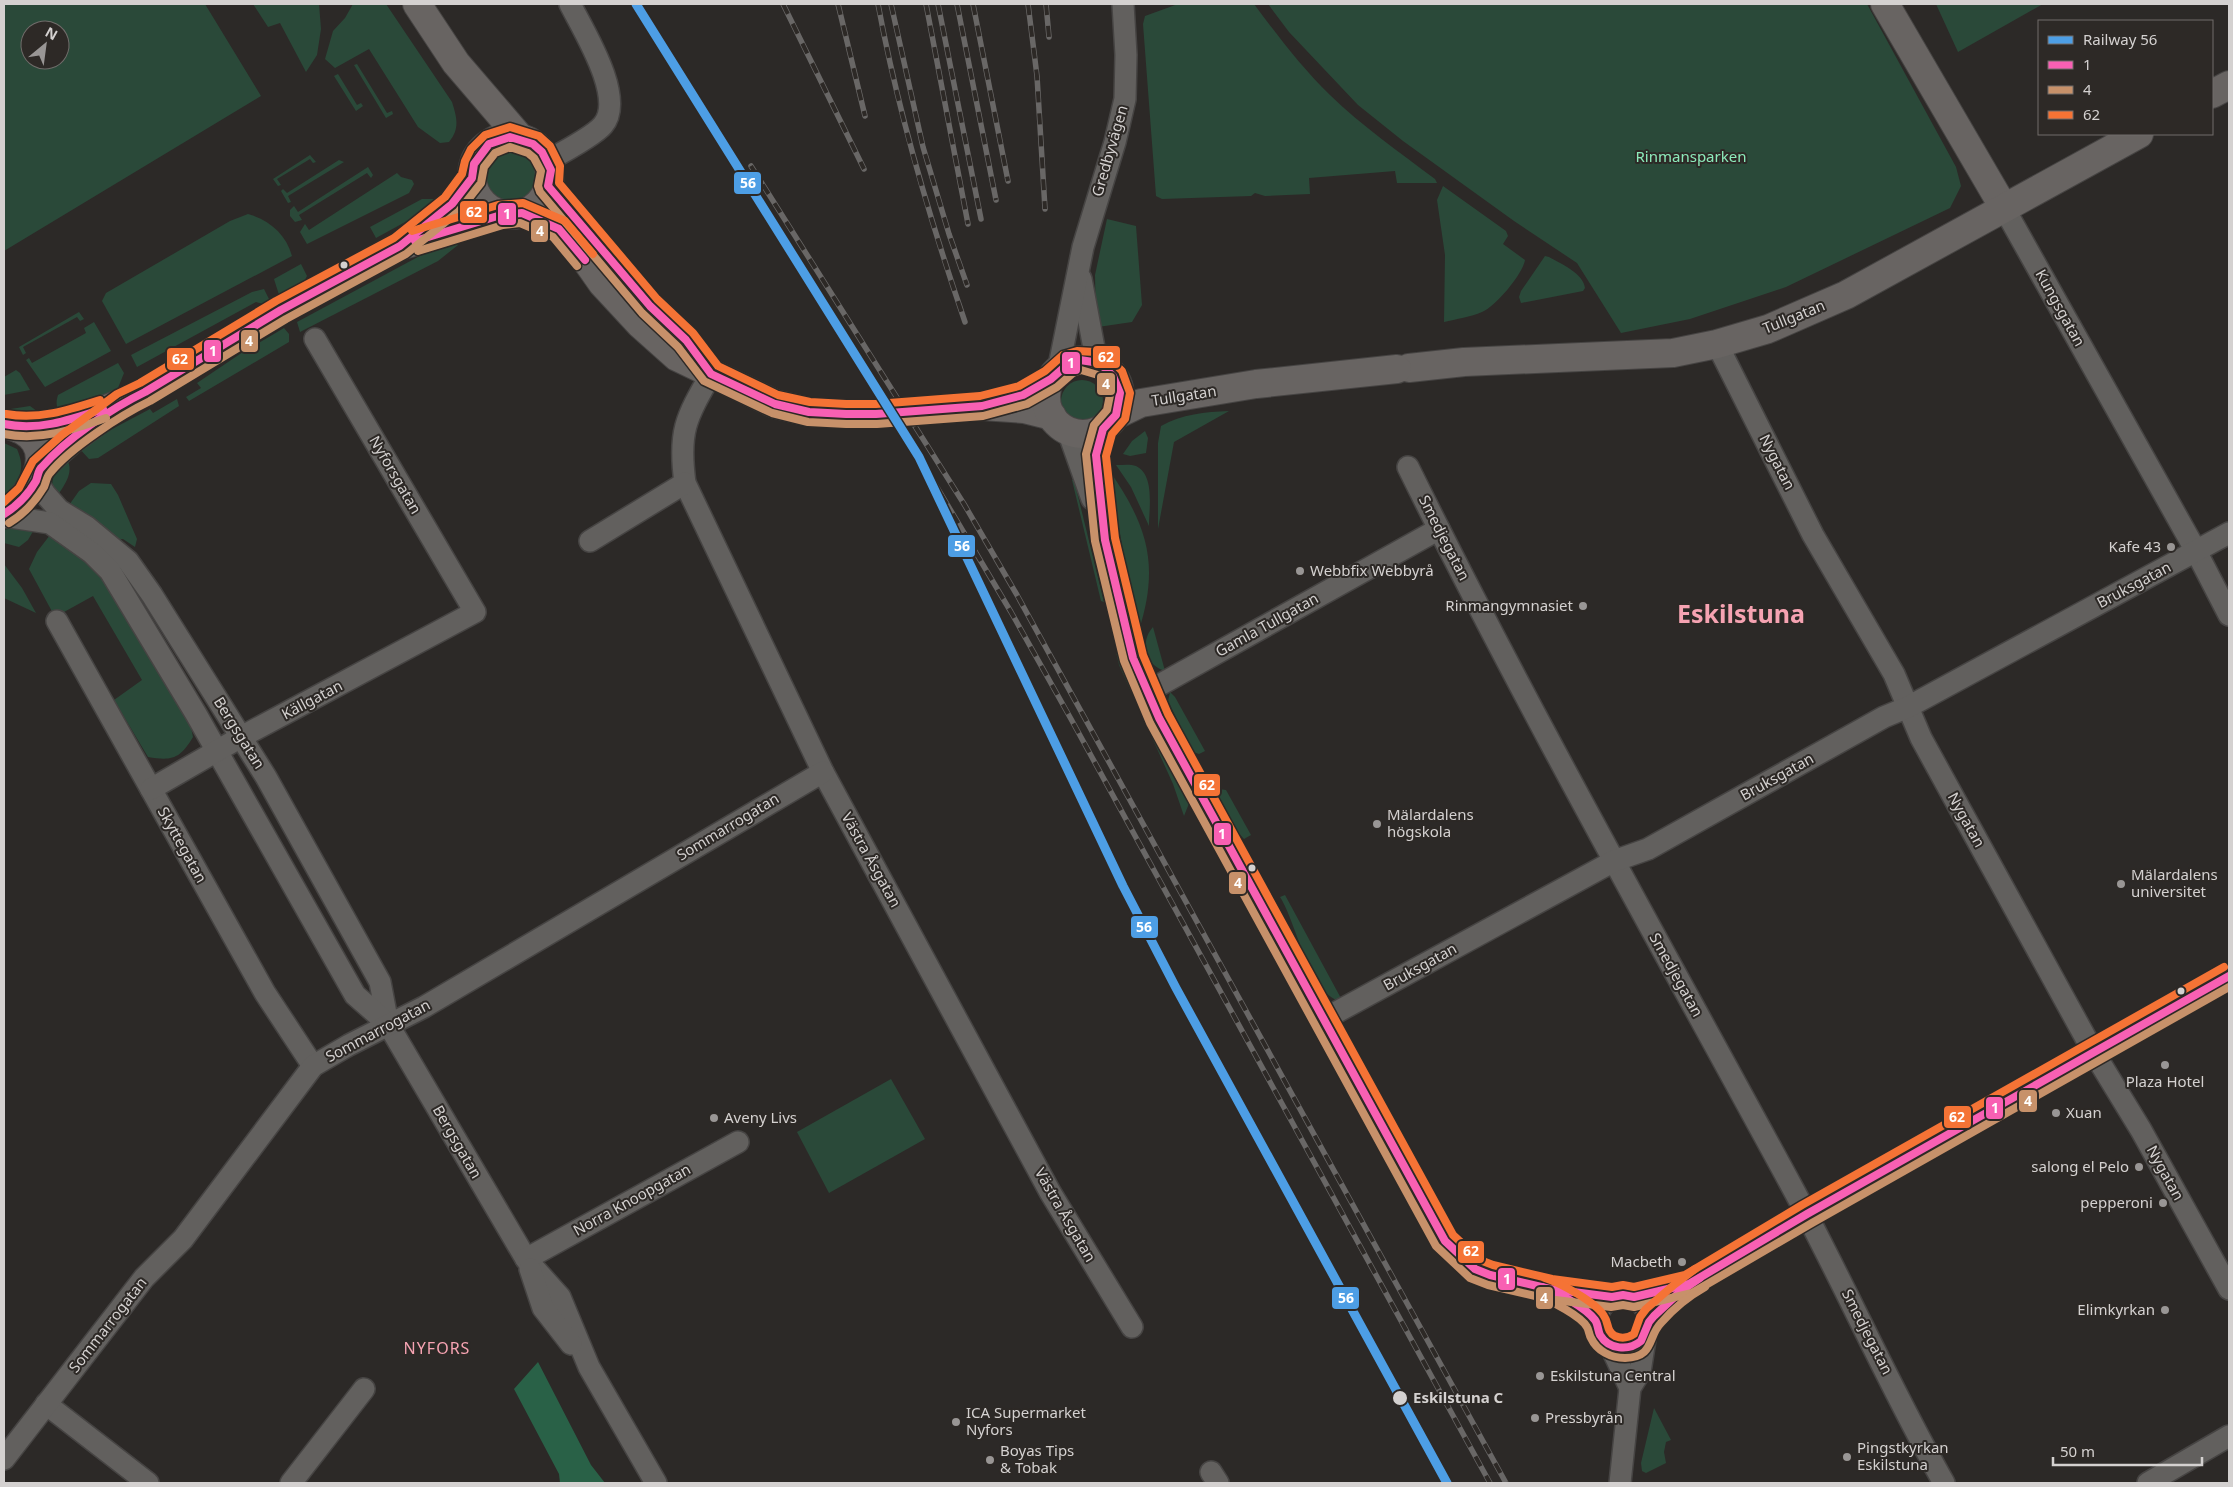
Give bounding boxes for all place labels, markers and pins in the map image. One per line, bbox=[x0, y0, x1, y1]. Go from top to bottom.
unlabelled marker bbox=[339, 260, 349, 270]
place label: Kafe 43 bbox=[2109, 536, 2161, 556]
marker: Kafe 43 bbox=[2165, 541, 2177, 553]
place label: Webbfix Webbyrå bbox=[1310, 560, 1434, 580]
marker: Webbfix Webbyrå bbox=[1294, 565, 1306, 577]
place label: Rinmangymnasiet bbox=[1445, 595, 1574, 615]
marker: Rinmangymnasiet bbox=[1577, 600, 1589, 612]
place label: Mälardalens högskola bbox=[1387, 804, 1474, 841]
marker: Mälardalens högskola bbox=[1371, 818, 1383, 830]
unlabelled marker bbox=[1247, 863, 1257, 873]
place label: Mälardalens universitet bbox=[2131, 864, 2218, 901]
marker: Mälardalens universitet bbox=[2115, 878, 2127, 890]
unlabelled marker bbox=[2176, 986, 2186, 996]
marker: Plaza Hotel bbox=[2159, 1059, 2171, 1071]
place label: Plaza Hotel bbox=[2126, 1071, 2204, 1091]
place label: Xuan bbox=[2066, 1102, 2102, 1122]
place label: Aveny Livs bbox=[724, 1107, 797, 1127]
marker: Xuan bbox=[2050, 1107, 2062, 1119]
marker: Aveny Livs bbox=[708, 1112, 720, 1124]
place label: salong el Pelo bbox=[2031, 1156, 2129, 1176]
marker: salong el Pelo bbox=[2133, 1161, 2145, 1173]
place label: pepperoni bbox=[2080, 1192, 2153, 1212]
marker: pepperoni bbox=[2157, 1197, 2169, 1209]
place label: Macbeth bbox=[1610, 1251, 1672, 1271]
marker: Macbeth bbox=[1676, 1256, 1688, 1268]
place label: Elimkyrkan bbox=[2077, 1299, 2155, 1319]
marker: Elimkyrkan bbox=[2159, 1304, 2171, 1316]
place label: Eskilstuna Central bbox=[1550, 1365, 1676, 1385]
marker: Eskilstuna Central bbox=[1534, 1370, 1546, 1382]
place label: Eskilstuna C bbox=[1413, 1387, 1504, 1407]
marker: Eskilstuna C bbox=[1391, 1389, 1409, 1407]
place label: ICA Supermarket Nyfors bbox=[966, 1402, 1087, 1439]
place label: Pressbyrån bbox=[1545, 1407, 1623, 1427]
marker: Pressbyrån bbox=[1529, 1412, 1541, 1424]
marker: ICA Supermarket Nyfors bbox=[950, 1416, 962, 1428]
place label: Pingstkyrkan Eskilstuna bbox=[1857, 1437, 1949, 1474]
place label: Boyas Tips & Tobak bbox=[1000, 1440, 1074, 1477]
marker: Pingstkyrkan Eskilstuna bbox=[1841, 1451, 1853, 1463]
marker: Boyas Tips & Tobak bbox=[984, 1454, 996, 1466]

